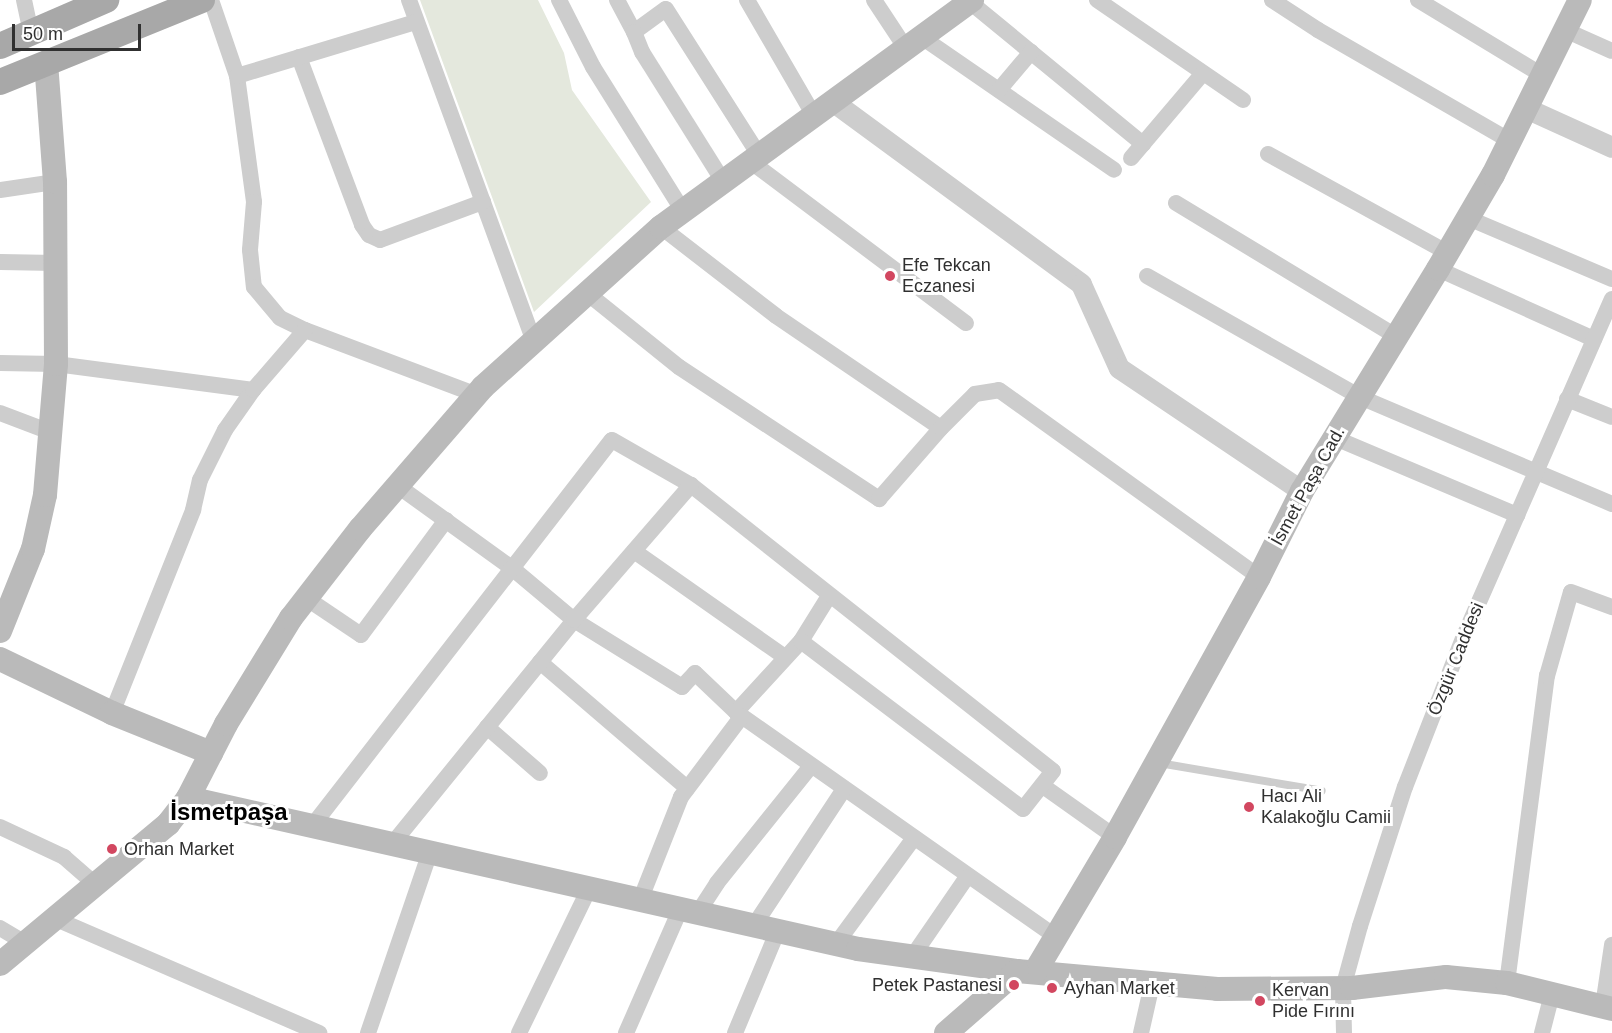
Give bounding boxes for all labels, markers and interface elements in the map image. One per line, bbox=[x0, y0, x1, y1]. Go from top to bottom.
scale bar bbox=[15, 12, 144, 50]
text: 50 m bbox=[23, 24, 63, 44]
place label: Efe Tekcan Eczanesi bbox=[902, 255, 991, 298]
marker: Efe Tekcan Eczanesi bbox=[883, 269, 897, 283]
street label: İsmet Paşa Cad. bbox=[1266, 423, 1350, 549]
street label: Özgür Caddesi bbox=[1423, 599, 1489, 719]
place label: Hacı Ali Kalakoğlu Camii bbox=[1261, 786, 1391, 828]
district label: İsmetpaşa bbox=[170, 798, 288, 826]
marker: Hacı Ali Kalakoğlu Camii bbox=[1242, 800, 1256, 814]
place label: Orhan Market bbox=[124, 838, 234, 860]
marker: Orhan Market bbox=[105, 842, 119, 856]
place label: Petek Pastanesi bbox=[872, 974, 1002, 996]
place label: Ayhan Market bbox=[1064, 977, 1175, 999]
marker: Petek Pastanesi bbox=[1007, 978, 1021, 992]
place label: Kervan Pide Fırını bbox=[1272, 980, 1355, 1022]
marker: Ayhan Market bbox=[1045, 981, 1059, 995]
marker: Kervan Pide Fırını bbox=[1253, 994, 1267, 1008]

